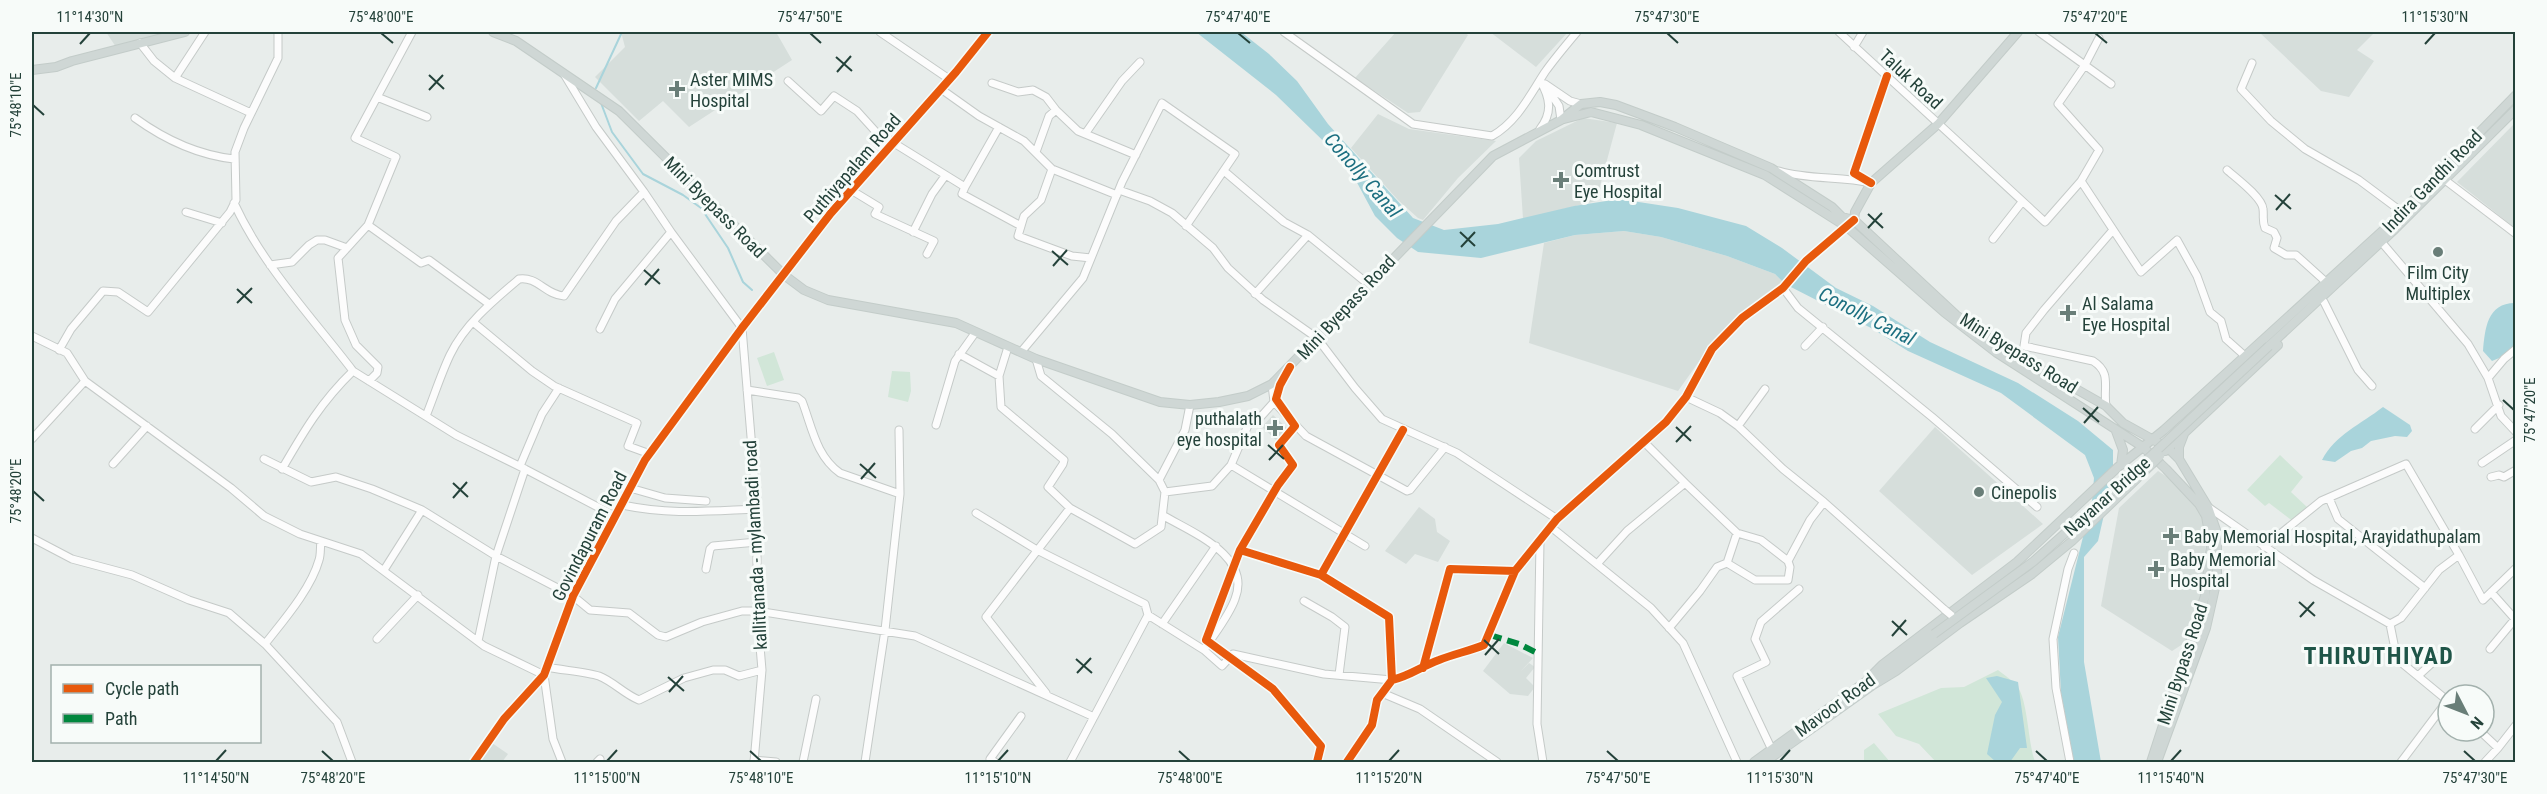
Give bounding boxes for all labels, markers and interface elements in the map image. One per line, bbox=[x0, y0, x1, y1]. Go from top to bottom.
text: 11°14'30"N bbox=[57, 8, 123, 26]
text: 75°48'00"E bbox=[349, 8, 413, 26]
text: 75°47'50"E bbox=[778, 8, 842, 26]
text: 75°47'40"E bbox=[1206, 8, 1270, 26]
text: 75°47'30"E bbox=[1635, 8, 1699, 26]
text: 75°47'20"E bbox=[2063, 8, 2127, 26]
text: 11°15'30"N bbox=[2402, 8, 2468, 26]
street label: Taluk Road bbox=[1875, 45, 1947, 113]
place label: Aster MIMS Hospital bbox=[690, 69, 773, 111]
text: 75°48'10"E bbox=[7, 73, 25, 137]
marker: Aster MIMS Hospital bbox=[668, 80, 686, 98]
street label: Puthiyapalam Road bbox=[799, 109, 905, 227]
street label: Indira Gandhi Road bbox=[2378, 125, 2486, 237]
water label: Conolly Canal bbox=[1320, 128, 1407, 223]
street label: Mini Byepass Road bbox=[660, 152, 770, 262]
place label: Comtrust Eye Hospital bbox=[1574, 160, 1662, 202]
marker: Comtrust Eye Hospital bbox=[1552, 171, 1570, 189]
marker: Film City Multiplex bbox=[2431, 245, 2445, 259]
street label: Mini Byepass Road bbox=[1292, 251, 1400, 363]
place label: Film City Multiplex bbox=[2405, 262, 2471, 304]
water label: Conolly Canal bbox=[1815, 282, 1920, 351]
place label: Al Salama Eye Hospital bbox=[2082, 293, 2170, 335]
marker: Al Salama Eye Hospital bbox=[2059, 304, 2077, 322]
street label: Mini Byepass Road bbox=[1956, 308, 2082, 398]
text: 75°47'20"E bbox=[2521, 378, 2539, 442]
place label: puthalath eye hospital bbox=[1177, 408, 1262, 450]
marker: puthalath eye hospital bbox=[1266, 419, 1284, 437]
street label: kallittanada - mylambadi road bbox=[739, 440, 771, 650]
street label: Nayanar Bridge bbox=[2060, 452, 2154, 540]
text: 75°48'20"E bbox=[7, 459, 25, 523]
street label: Govindapuram Road bbox=[547, 468, 631, 604]
place label: Cinepolis bbox=[1991, 482, 2057, 503]
marker: Cinepolis bbox=[1972, 485, 1986, 499]
place label: Baby Memorial Hospital, Arayidathupalam bbox=[2184, 526, 2481, 547]
marker: Baby Memorial Hospital, Arayidathupalam bbox=[2162, 527, 2180, 545]
place label: Baby Memorial Hospital bbox=[2170, 549, 2276, 591]
marker: Baby Memorial Hospital bbox=[2147, 560, 2165, 578]
street label: Mini Bypass Road bbox=[2153, 601, 2211, 727]
district label: THIRUTHIYAD bbox=[2304, 642, 2454, 670]
legend bbox=[51, 665, 261, 743]
street label: Mavoor Road bbox=[1791, 669, 1879, 741]
text: Cycle path bbox=[105, 678, 179, 699]
north arrow bbox=[2436, 683, 2496, 743]
text: Path bbox=[105, 708, 138, 729]
text: N bbox=[2466, 713, 2487, 733]
text: 11°14'50"N bbox=[183, 769, 249, 787]
text: 75°48'20"E bbox=[301, 769, 365, 787]
text: 11°15'00"N bbox=[574, 769, 640, 787]
text: 75°48'10"E bbox=[729, 769, 793, 787]
text: 11°15'10"N bbox=[965, 769, 1031, 787]
text: 75°48'00"E bbox=[1158, 769, 1222, 787]
text: 11°15'20"N bbox=[1356, 769, 1422, 787]
text: 75°47'50"E bbox=[1586, 769, 1650, 787]
text: 11°15'30"N bbox=[1747, 769, 1813, 787]
text: 75°47'40"E bbox=[2015, 769, 2079, 787]
text: 11°15'40"N bbox=[2138, 769, 2204, 787]
text: 75°47'30"E bbox=[2443, 769, 2507, 787]

